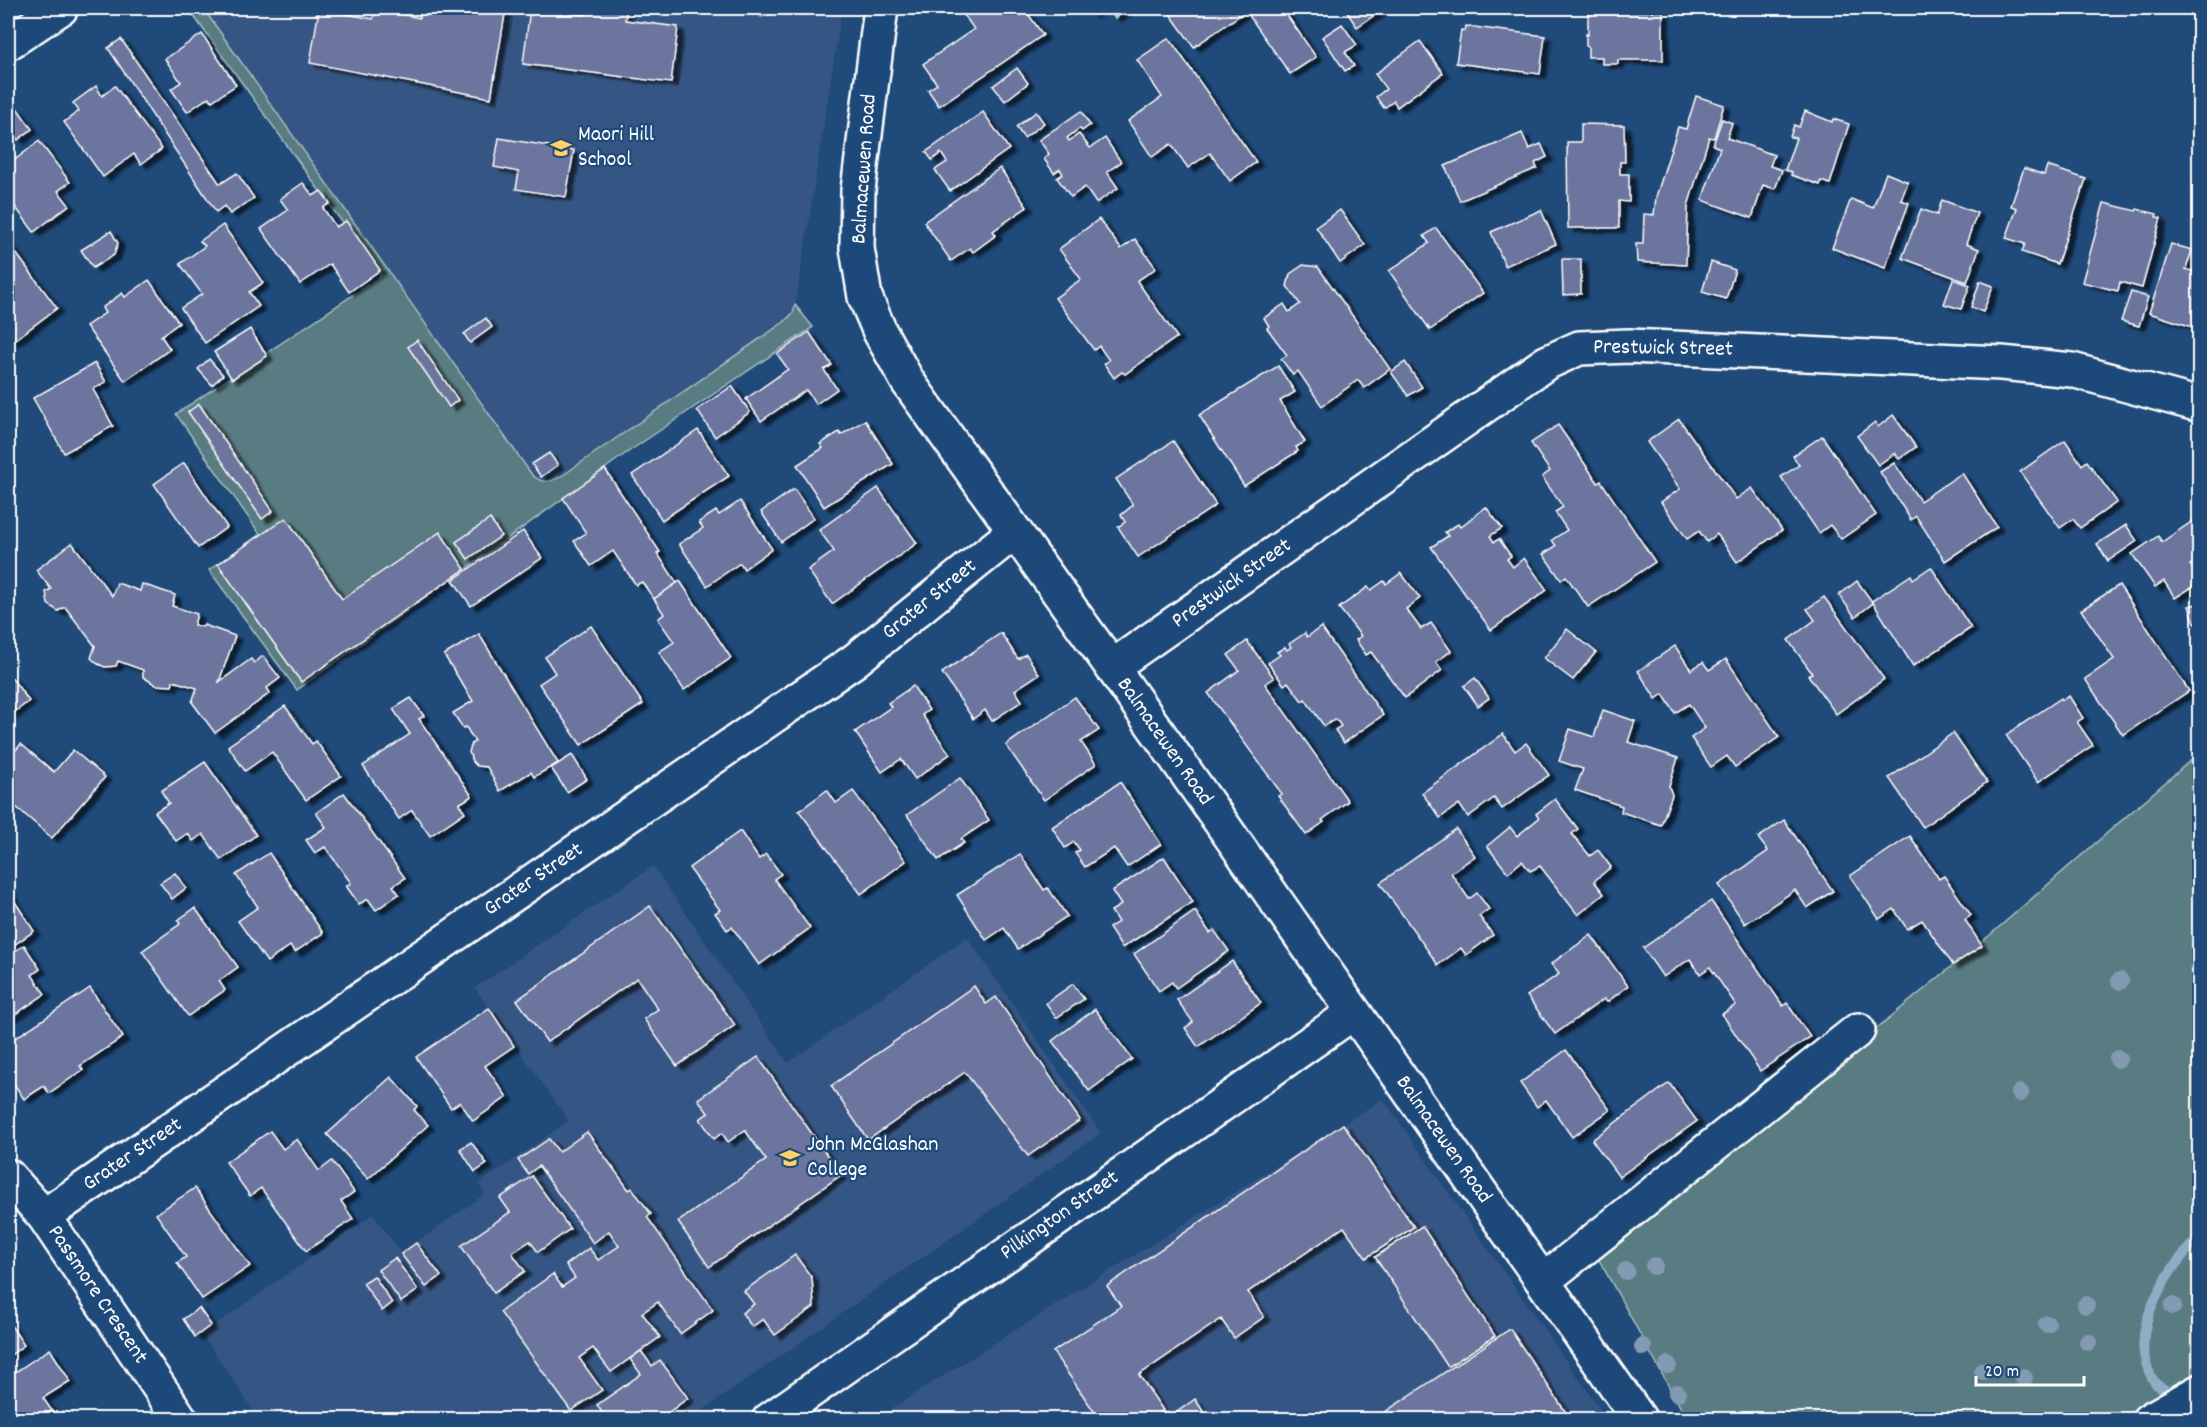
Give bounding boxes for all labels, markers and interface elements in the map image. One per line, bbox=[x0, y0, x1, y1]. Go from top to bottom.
street label: Balmacewen Road bbox=[844, 93, 886, 245]
place label: Maori Hill School bbox=[578, 120, 654, 176]
school or university icon: Maori Hill School bbox=[549, 136, 573, 160]
street label: Prestwick Street bbox=[1593, 332, 1733, 366]
street label: Prestwick Street bbox=[1166, 531, 1298, 637]
street label: Grater Street bbox=[876, 552, 984, 648]
street label: Balmacewen Road bbox=[1108, 672, 1220, 812]
street label: Grater Street bbox=[478, 835, 590, 925]
street label: Balmacewen Road bbox=[1387, 1070, 1499, 1210]
street label: Grater Street bbox=[77, 1110, 189, 1200]
place label: John McGlashan College bbox=[807, 1130, 938, 1186]
school or university icon: John McGlashan College bbox=[778, 1146, 802, 1170]
street label: Pilkington Street bbox=[994, 1164, 1126, 1268]
street label: Passmore Crescent bbox=[39, 1219, 155, 1371]
scale bar bbox=[1976, 1349, 2084, 1387]
text: 20 m bbox=[1985, 1360, 2019, 1385]

